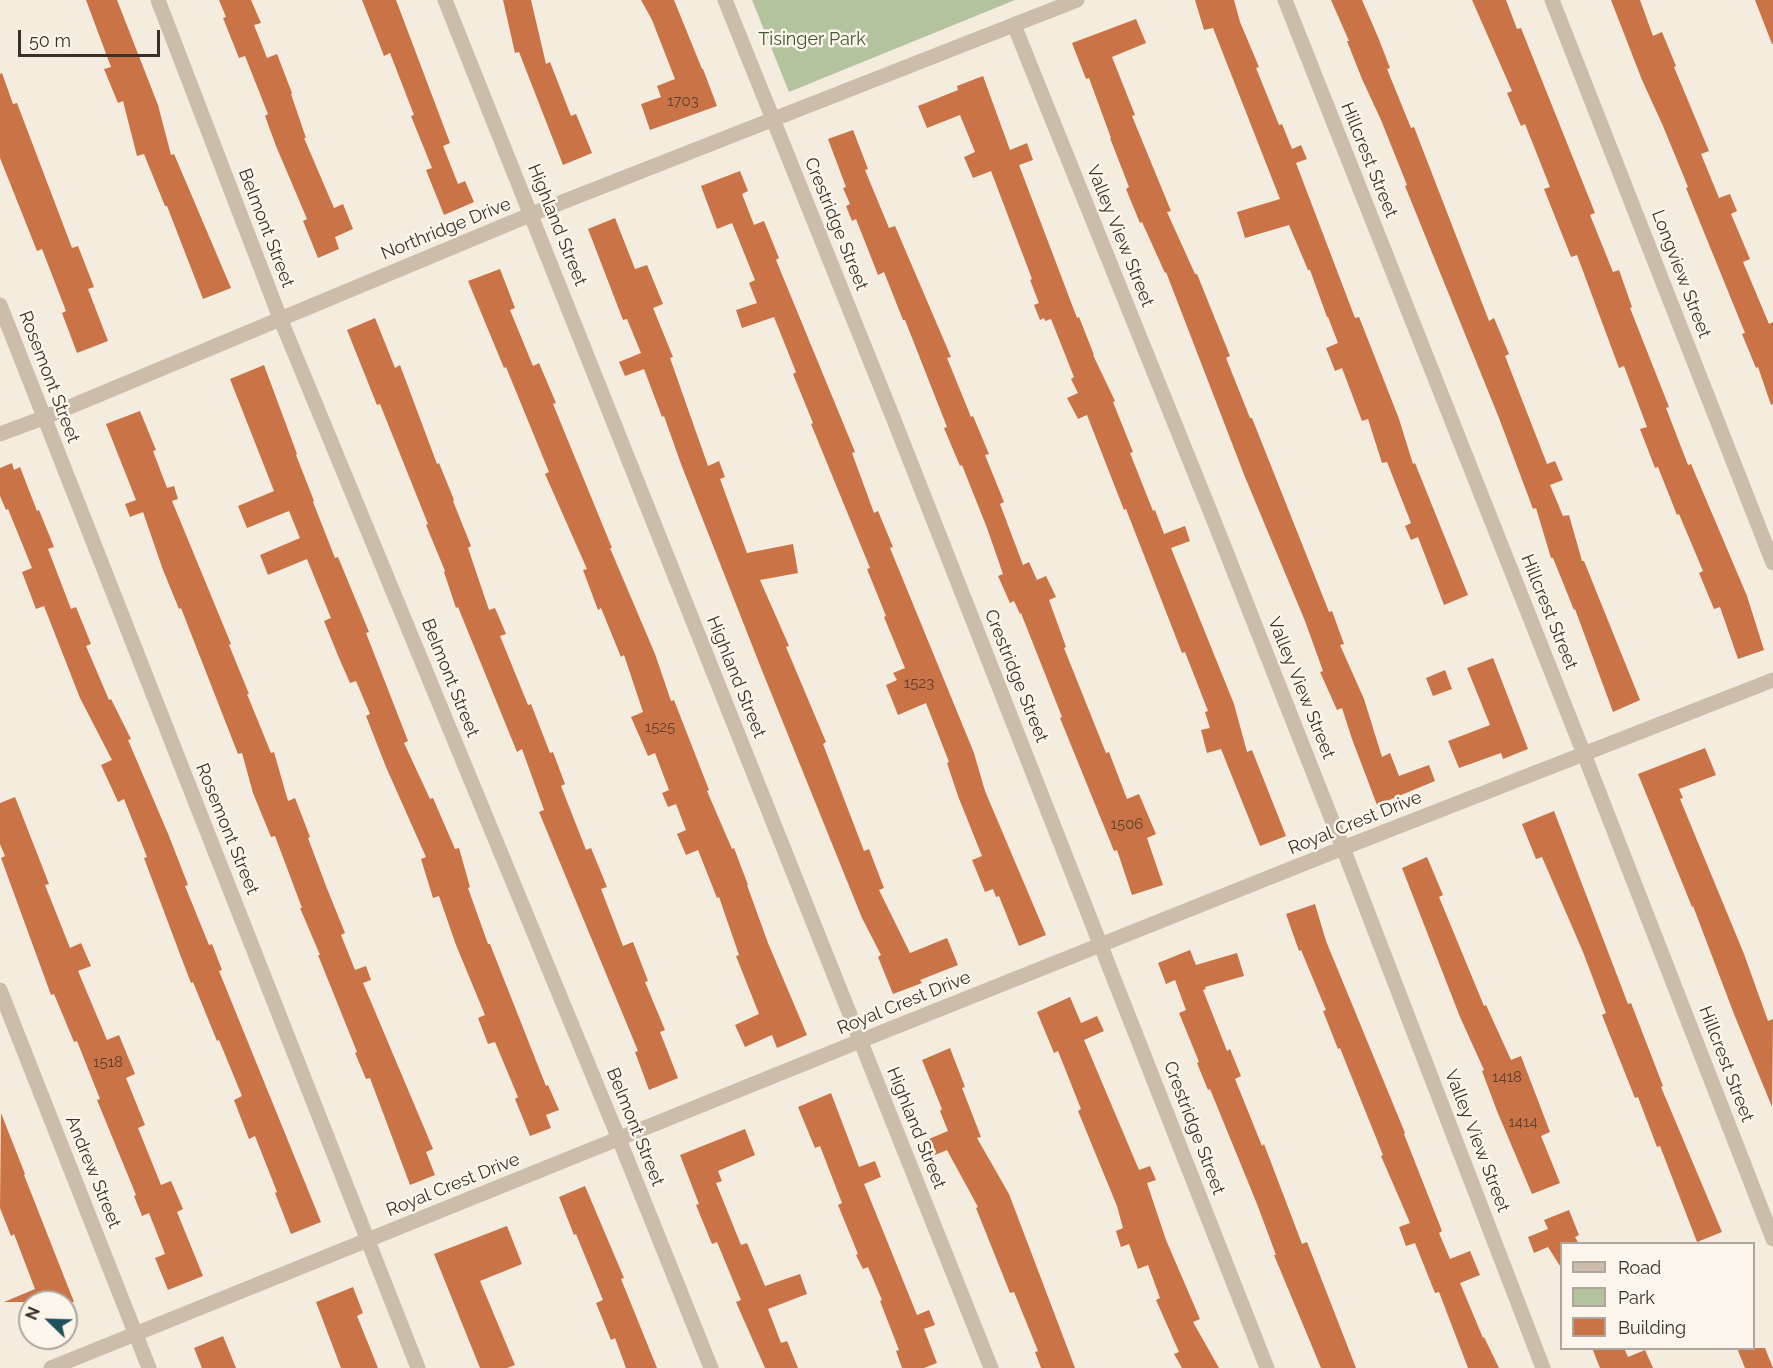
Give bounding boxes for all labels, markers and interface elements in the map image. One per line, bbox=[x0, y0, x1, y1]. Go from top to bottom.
scale bar bbox=[21, 18, 164, 56]
park label: Tisinger Park bbox=[758, 29, 866, 51]
text: 50 m bbox=[29, 30, 71, 51]
house number: 1703 bbox=[667, 92, 699, 110]
street label: Hillcrest Street bbox=[1336, 99, 1402, 221]
street label: Crestridge Street bbox=[800, 154, 872, 294]
street label: Highland Street bbox=[523, 161, 591, 289]
street label: Valley View Street bbox=[1082, 162, 1158, 310]
street label: Belmont Street bbox=[233, 165, 299, 291]
street label: Northridge Drive bbox=[378, 193, 514, 265]
street label: Longview Street bbox=[1647, 207, 1715, 341]
street label: Rosemont Street bbox=[14, 308, 84, 446]
street label: Hillcrest Street bbox=[1516, 551, 1582, 673]
street label: Crestridge Street bbox=[980, 606, 1052, 746]
street label: Highland Street bbox=[702, 613, 770, 741]
street label: Valley View Street bbox=[1263, 614, 1339, 762]
street label: Belmont Street bbox=[416, 616, 484, 740]
house number: 1523 bbox=[904, 674, 934, 692]
house number: 1525 bbox=[645, 718, 675, 736]
street label: Rosemont Street bbox=[191, 760, 263, 898]
street label: Royal Crest Drive bbox=[1285, 786, 1425, 860]
house number: 1506 bbox=[1111, 815, 1143, 833]
street label: Royal Crest Drive bbox=[834, 966, 974, 1040]
street label: Hillcrest Street bbox=[1694, 1003, 1758, 1125]
house number: 1518 bbox=[93, 1053, 123, 1071]
street label: Crestridge Street bbox=[1159, 1058, 1229, 1198]
street label: Highland Street bbox=[882, 1064, 950, 1192]
street label: Belmont Street bbox=[601, 1065, 669, 1189]
street label: Valley View Street bbox=[1440, 1067, 1514, 1215]
house number: 1418 bbox=[1492, 1068, 1522, 1086]
street label: Andrew Street bbox=[61, 1113, 125, 1231]
house number: 1414 bbox=[1508, 1113, 1538, 1131]
street label: Royal Crest Drive bbox=[383, 1148, 523, 1222]
legend bbox=[1560, 1242, 1755, 1350]
text: Road bbox=[1618, 1257, 1661, 1278]
text: Park bbox=[1618, 1287, 1655, 1308]
north arrow bbox=[18, 1290, 78, 1350]
text: N bbox=[22, 1304, 44, 1323]
text: Building bbox=[1618, 1317, 1686, 1338]

